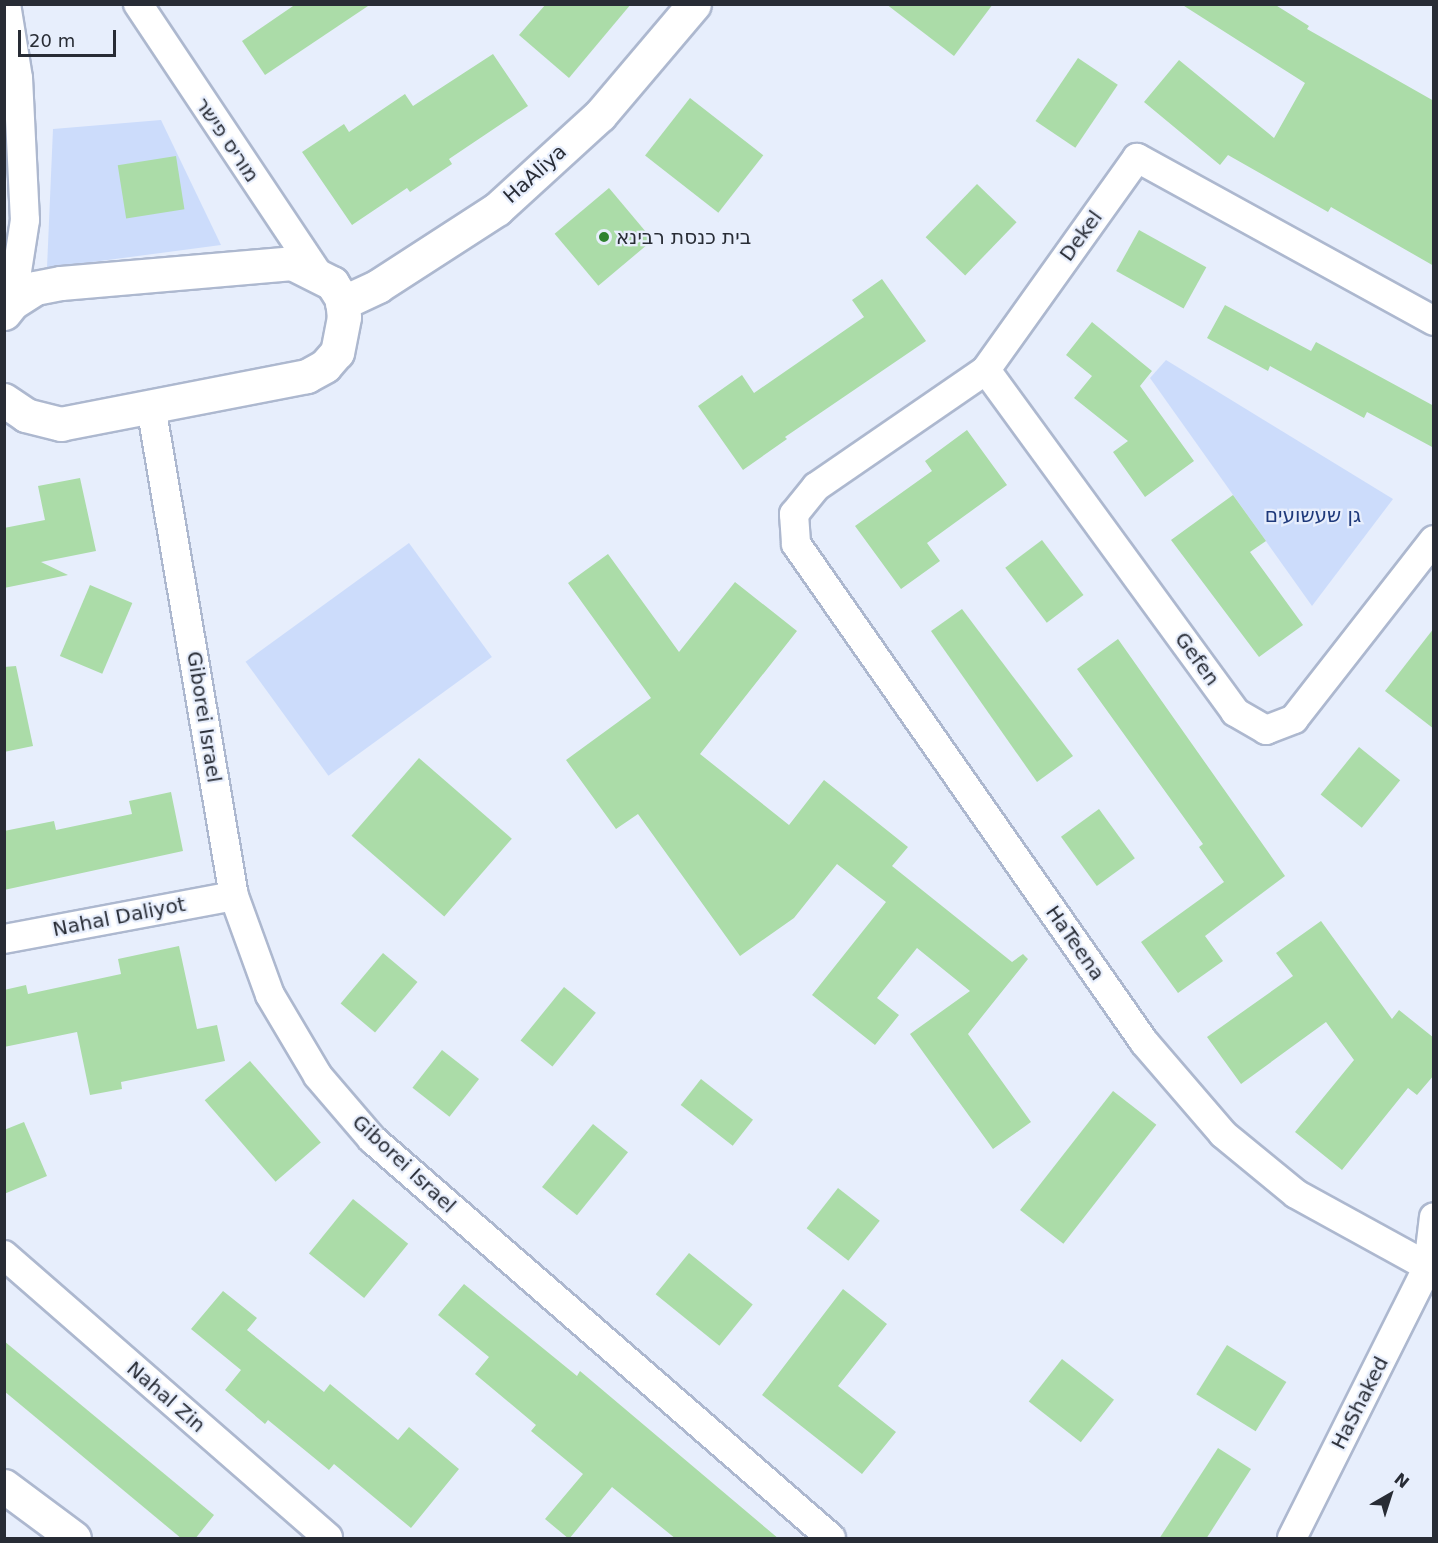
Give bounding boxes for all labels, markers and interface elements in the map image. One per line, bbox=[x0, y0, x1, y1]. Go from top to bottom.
scale bar bbox=[21, 18, 118, 56]
text: 20 m bbox=[29, 30, 75, 51]
street label: מוריס פישר bbox=[190, 93, 264, 187]
street label: HaAliya bbox=[499, 140, 571, 208]
street label: Dekel bbox=[1055, 206, 1107, 266]
place label: בית כנסת רבינא bbox=[616, 225, 751, 249]
marker: בית כנסת רבינא bbox=[597, 230, 611, 244]
park label: גן שעשועים bbox=[1265, 503, 1361, 527]
street label: Gefen bbox=[1170, 628, 1224, 690]
street label: Giborei Israel bbox=[182, 650, 226, 784]
street label: Nahal Daliyot bbox=[51, 892, 187, 942]
street label: HaTeena bbox=[1041, 901, 1109, 985]
street label: Giborei Israel bbox=[347, 1110, 461, 1218]
street label: HaShaked bbox=[1326, 1353, 1394, 1453]
street label: Nahal Zin bbox=[122, 1356, 210, 1438]
north arrow bbox=[1360, 1465, 1420, 1525]
text: N bbox=[1390, 1469, 1413, 1492]

